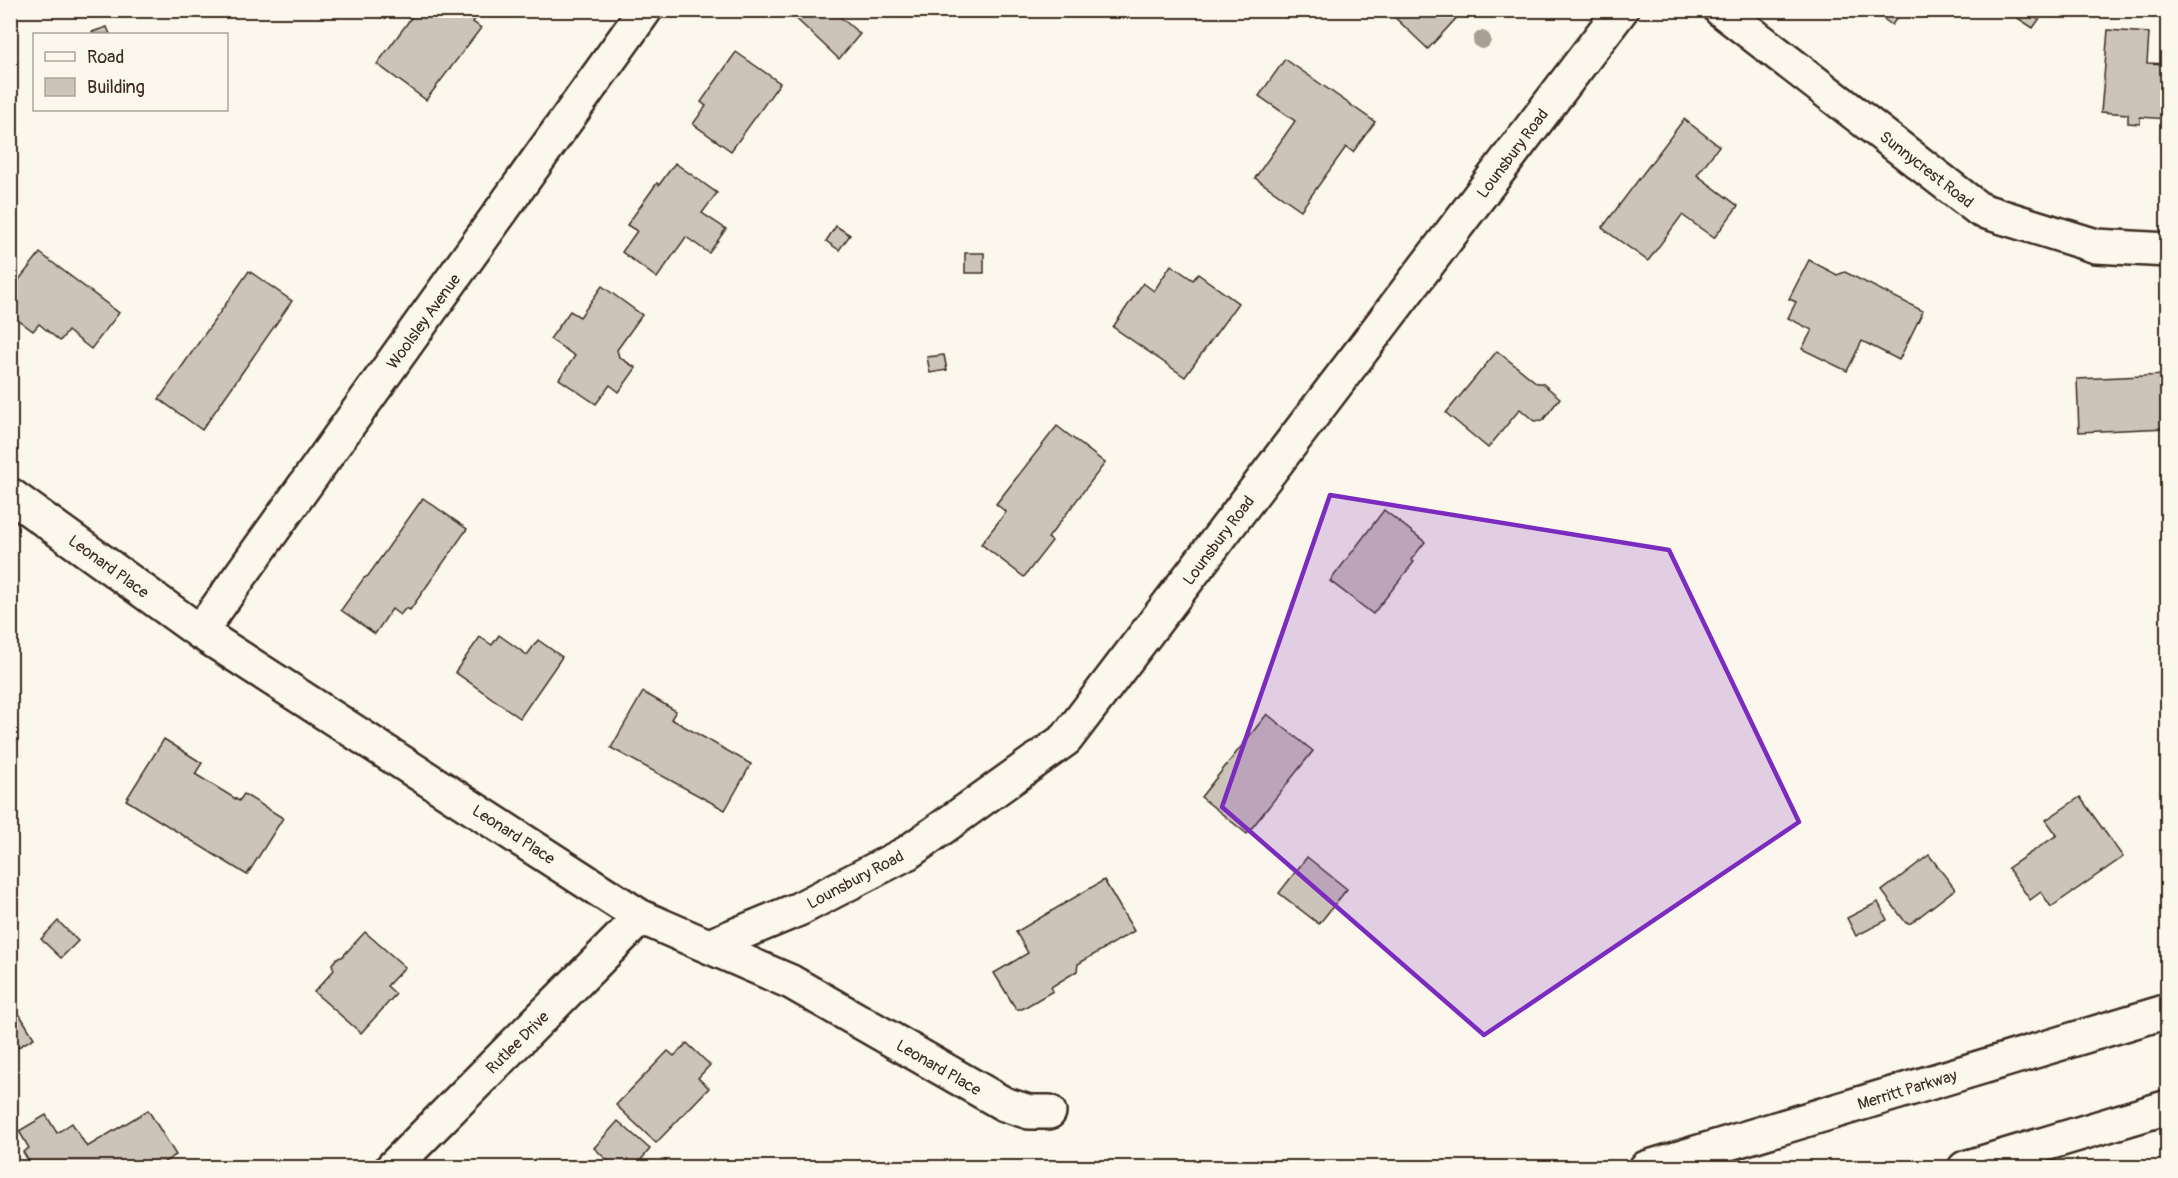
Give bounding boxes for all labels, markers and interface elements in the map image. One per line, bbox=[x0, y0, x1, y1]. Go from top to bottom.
legend bbox=[33, 33, 228, 111]
text: Road bbox=[87, 46, 124, 69]
text: Building bbox=[87, 76, 145, 99]
street label: Lounsbury Road bbox=[1473, 105, 1553, 202]
street label: Sunnycrest Road bbox=[1875, 127, 1977, 213]
street label: Woolsley Avenue bbox=[383, 270, 465, 373]
street label: Lounsbury Road bbox=[1179, 492, 1259, 589]
street label: Leonard Place bbox=[64, 531, 153, 603]
street label: Leonard Place bbox=[468, 801, 559, 869]
street label: Lounsbury Road bbox=[804, 846, 907, 914]
street label: Rutlee Drive bbox=[482, 1007, 553, 1078]
street label: Leonard Place bbox=[893, 1036, 985, 1100]
street label: Merritt Parkway bbox=[1855, 1065, 1960, 1115]

